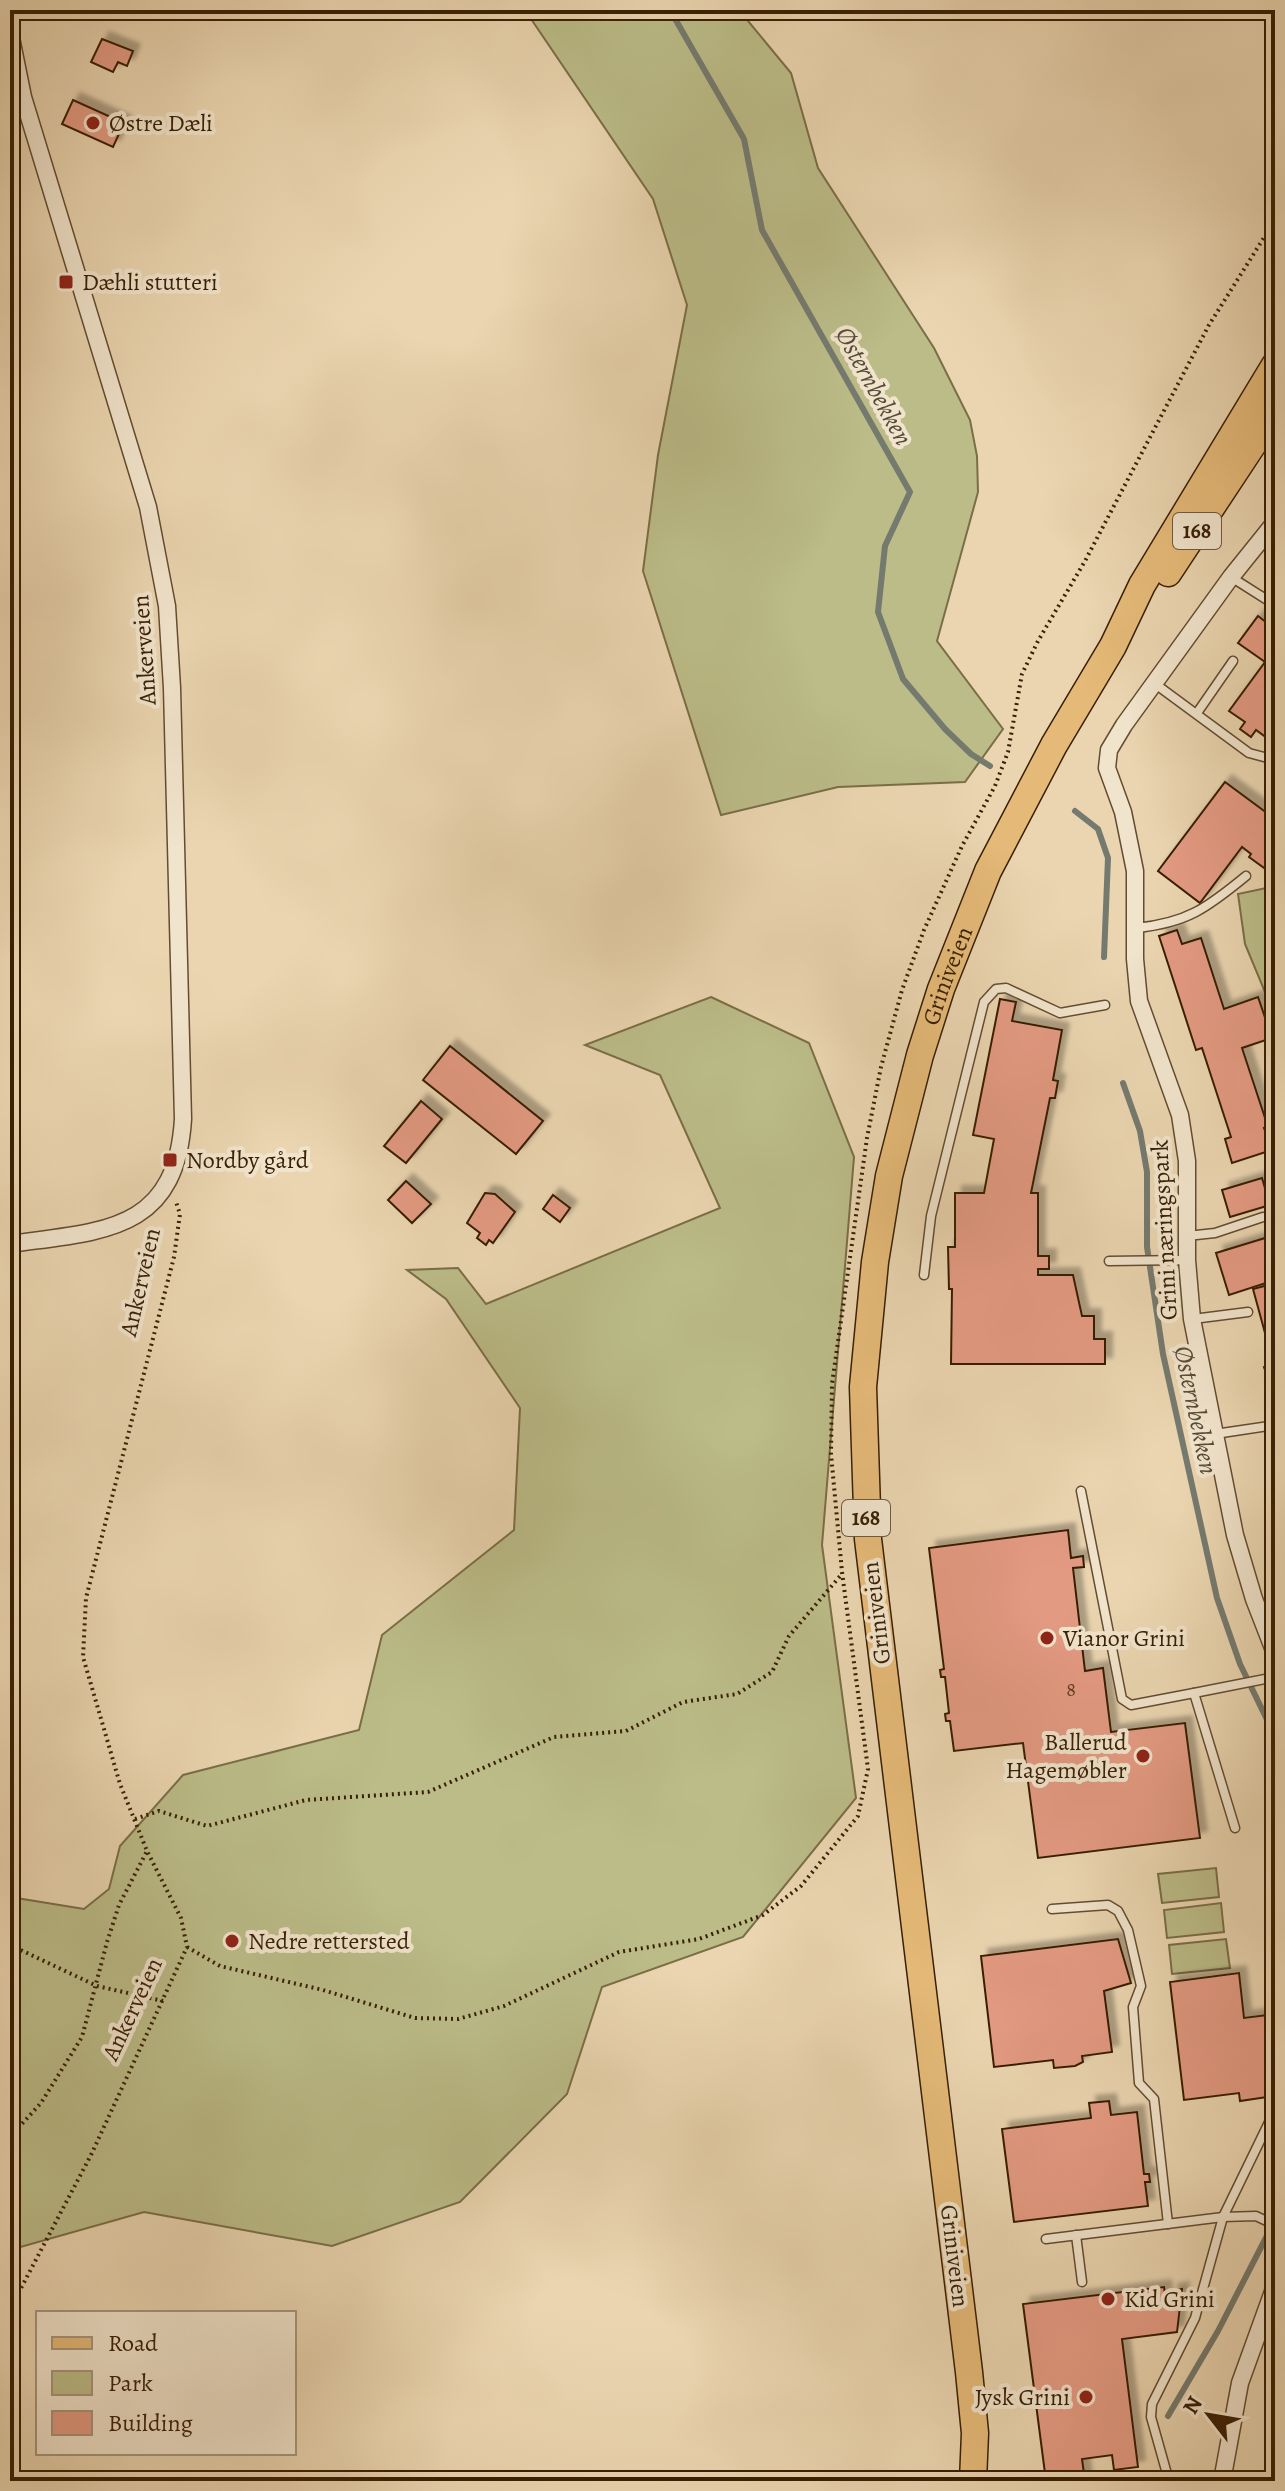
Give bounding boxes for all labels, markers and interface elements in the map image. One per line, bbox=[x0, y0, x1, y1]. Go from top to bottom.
place label: Østre Dæli bbox=[109, 107, 213, 139]
marker: Østre Dæli bbox=[84, 114, 102, 132]
place label: Dæhli stutteri bbox=[82, 266, 218, 298]
marker: Dæhli stutteri bbox=[57, 273, 75, 291]
water label: Østernbekken bbox=[827, 320, 921, 452]
road number: 168 bbox=[1173, 513, 1221, 549]
street label: Ankerveien bbox=[124, 594, 164, 707]
street label: Griniveien bbox=[915, 922, 980, 1029]
street label: Grini næringspark bbox=[1143, 1139, 1185, 1321]
place label: Nordby gård bbox=[186, 1144, 309, 1176]
marker: Nordby gård bbox=[161, 1151, 179, 1169]
street label: Ankerveien bbox=[112, 1225, 168, 1340]
water label: Østernbekken bbox=[1165, 1343, 1227, 1477]
road number: 168 bbox=[842, 1500, 890, 1536]
street label: Griniveien bbox=[854, 1560, 898, 1666]
place label: Vianor Grini bbox=[1062, 1622, 1185, 1654]
marker: Vianor Grini bbox=[1038, 1629, 1056, 1647]
house number: 8 bbox=[1066, 1676, 1076, 1703]
place label: Ballerud Hagemøbler bbox=[1006, 1726, 1127, 1786]
marker: Ballerud Hagemøbler bbox=[1134, 1747, 1152, 1765]
place label: Nedre rettersted bbox=[248, 1925, 410, 1957]
marker: Nedre rettersted bbox=[223, 1932, 241, 1950]
street label: Ankerveien bbox=[94, 1952, 170, 2067]
street label: Griniveien bbox=[933, 2203, 977, 2309]
place label: Kid Grini bbox=[1124, 2283, 1215, 2315]
marker: Kid Grini bbox=[1099, 2290, 1117, 2308]
legend bbox=[36, 2311, 296, 2455]
text: Road bbox=[108, 2327, 158, 2359]
text: Park bbox=[108, 2367, 153, 2399]
north arrow bbox=[1169, 2375, 1249, 2455]
place label: Jysk Grini bbox=[975, 2381, 1070, 2413]
marker: Jysk Grini bbox=[1077, 2388, 1095, 2406]
text: N bbox=[1176, 2391, 1210, 2420]
text: Building bbox=[108, 2407, 193, 2439]

